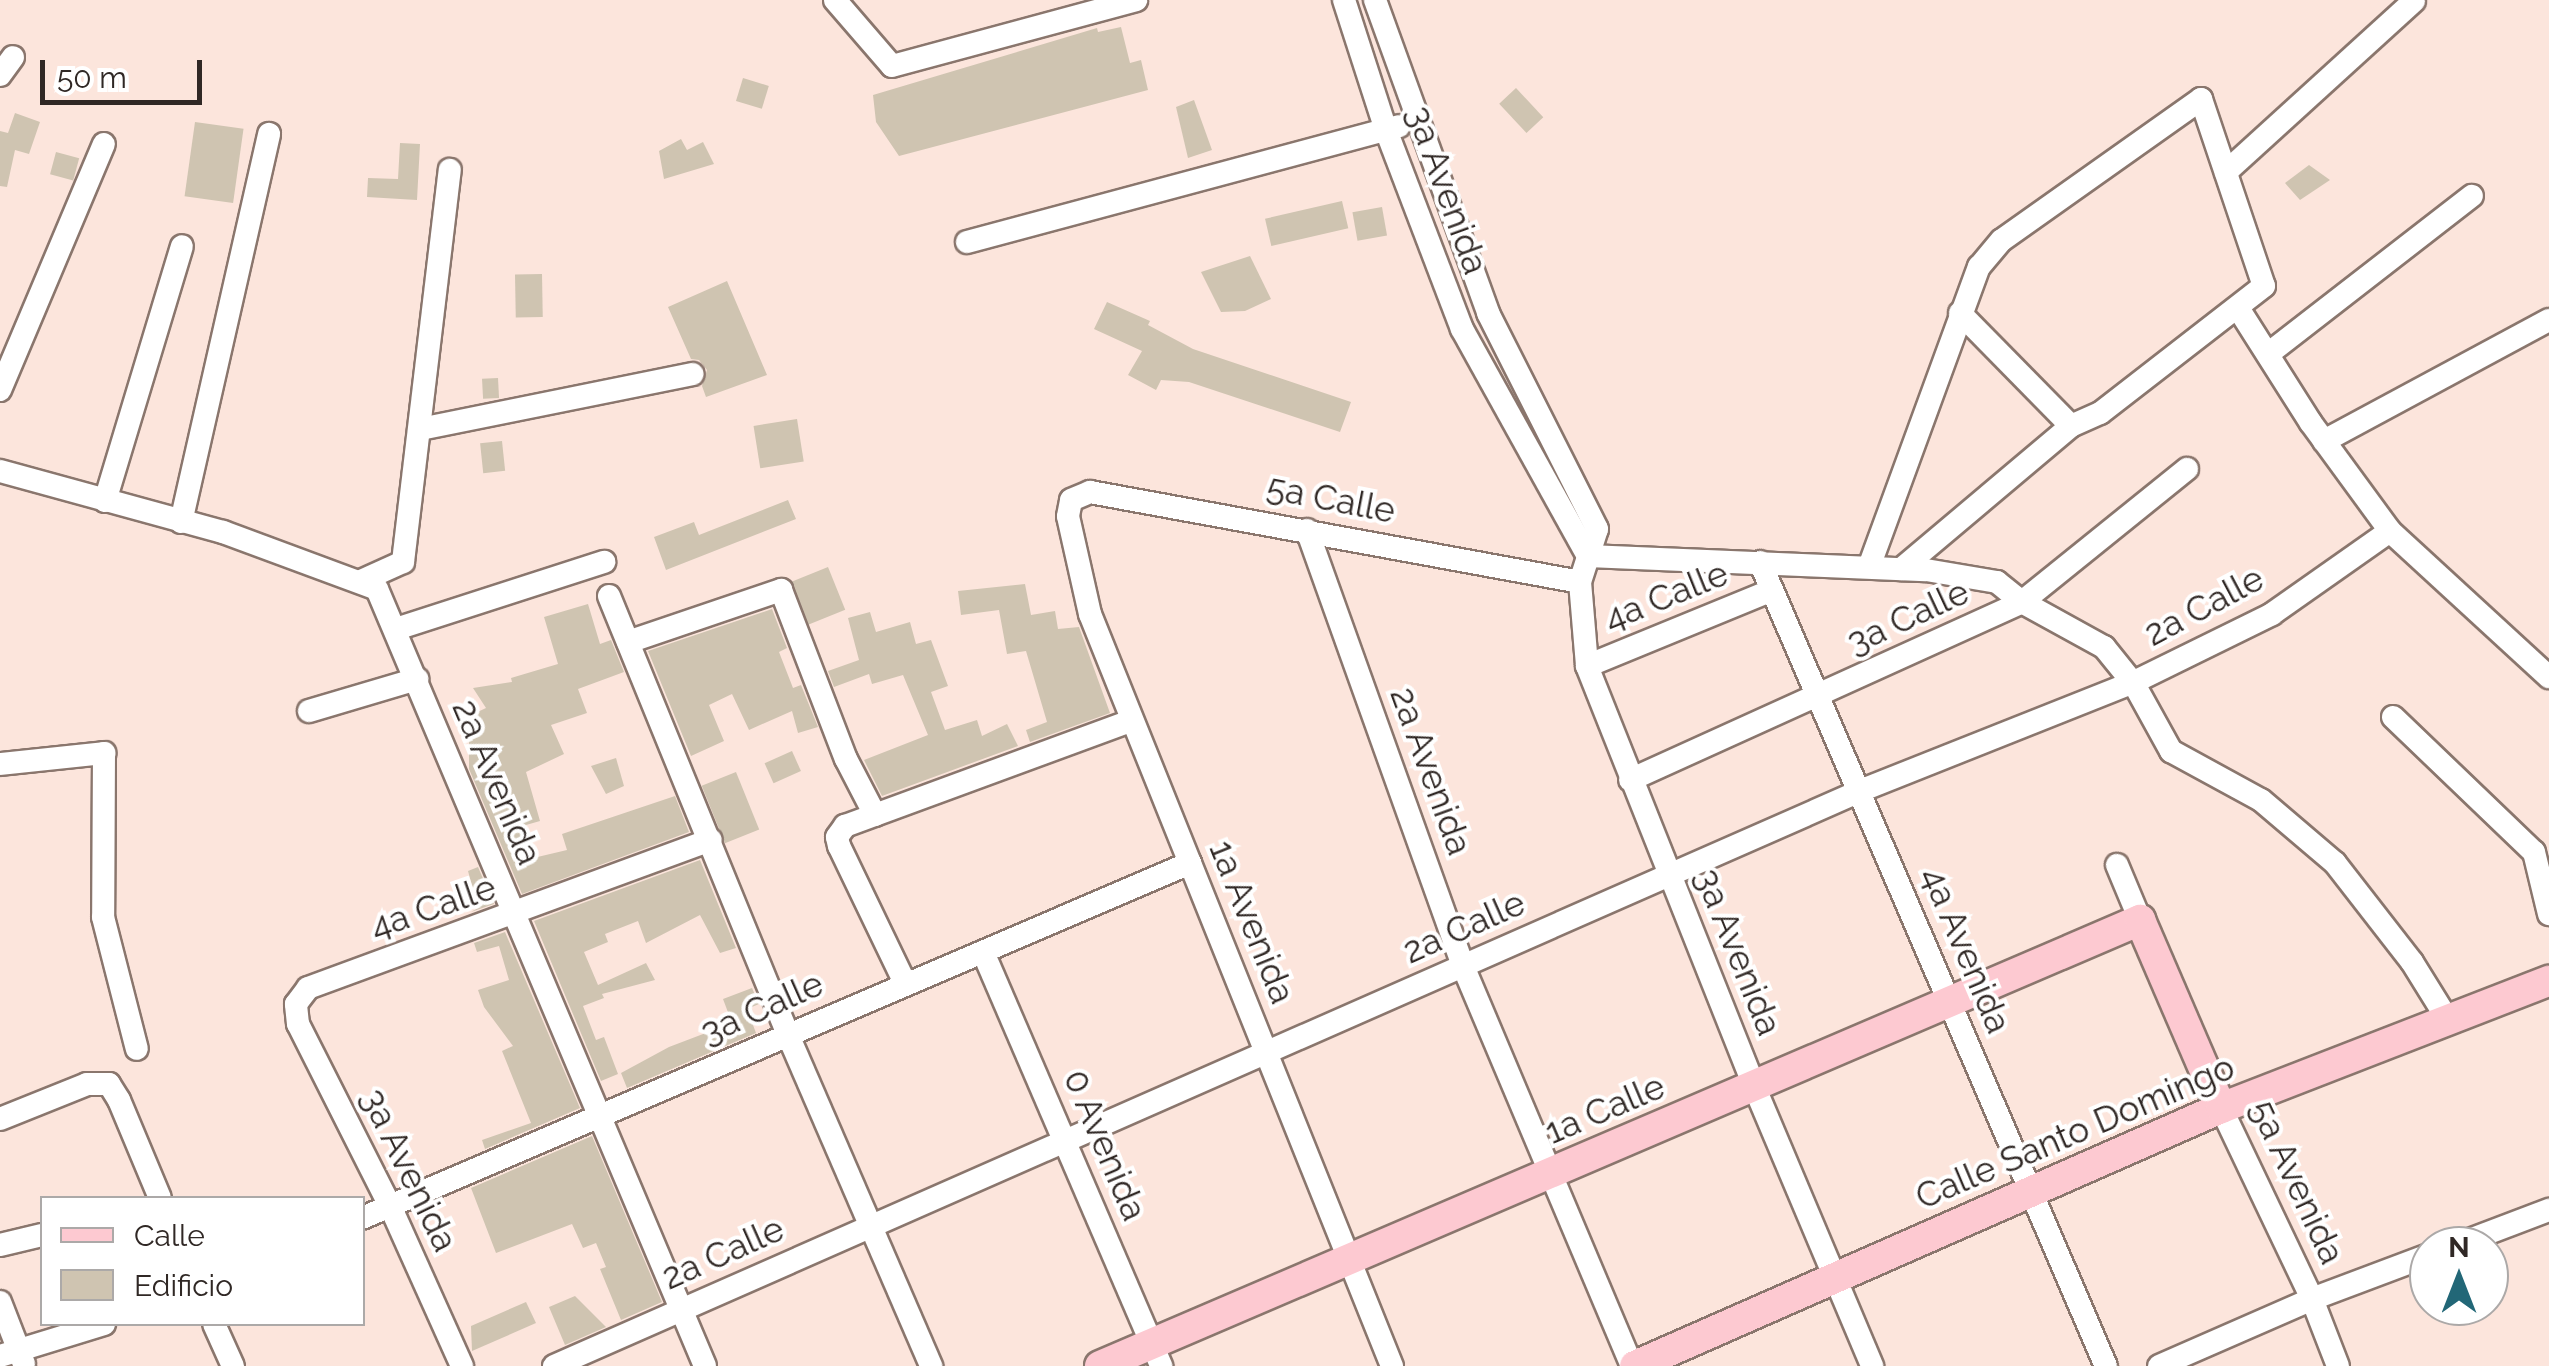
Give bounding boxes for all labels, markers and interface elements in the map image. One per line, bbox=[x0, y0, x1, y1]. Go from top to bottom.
scale bar bbox=[45, 40, 208, 102]
text: 50 m bbox=[57, 60, 127, 95]
street label: 3a Avenida bbox=[1397, 100, 1497, 280]
street label: 5a Calle bbox=[1263, 466, 1399, 532]
street label: 4a Calle bbox=[1598, 552, 1734, 640]
street label: 2a Calle bbox=[2137, 557, 2271, 655]
street label: 3a Calle bbox=[1841, 571, 1975, 663]
street label: 2a Avenida bbox=[1381, 681, 1481, 861]
street label: 2a Avenida bbox=[443, 693, 551, 871]
street label: 1a Avenida bbox=[1200, 834, 1304, 1010]
street label: 4a Avenida bbox=[1912, 860, 2020, 1040]
street label: 3a Avenida bbox=[1685, 862, 1791, 1042]
street label: 4a Calle bbox=[365, 866, 501, 948]
street label: 2a Calle bbox=[1397, 882, 1531, 972]
street label: 3a Calle bbox=[694, 963, 830, 1053]
street label: Calle Santo Domingo bbox=[1909, 1046, 2241, 1218]
street label: 0 Avenida bbox=[1054, 1063, 1156, 1227]
street label: 1a Calle bbox=[1539, 1065, 1671, 1153]
street label: 3a Avenida bbox=[351, 1081, 467, 1259]
street label: 5a Avenida bbox=[2241, 1093, 2353, 1271]
legend bbox=[40, 1196, 365, 1326]
street label: 2a Calle bbox=[656, 1208, 790, 1298]
text: Calle bbox=[134, 1218, 205, 1253]
north arrow bbox=[2409, 1226, 2509, 1326]
text: N bbox=[2448, 1231, 2470, 1264]
text: Edificio bbox=[134, 1268, 233, 1303]

